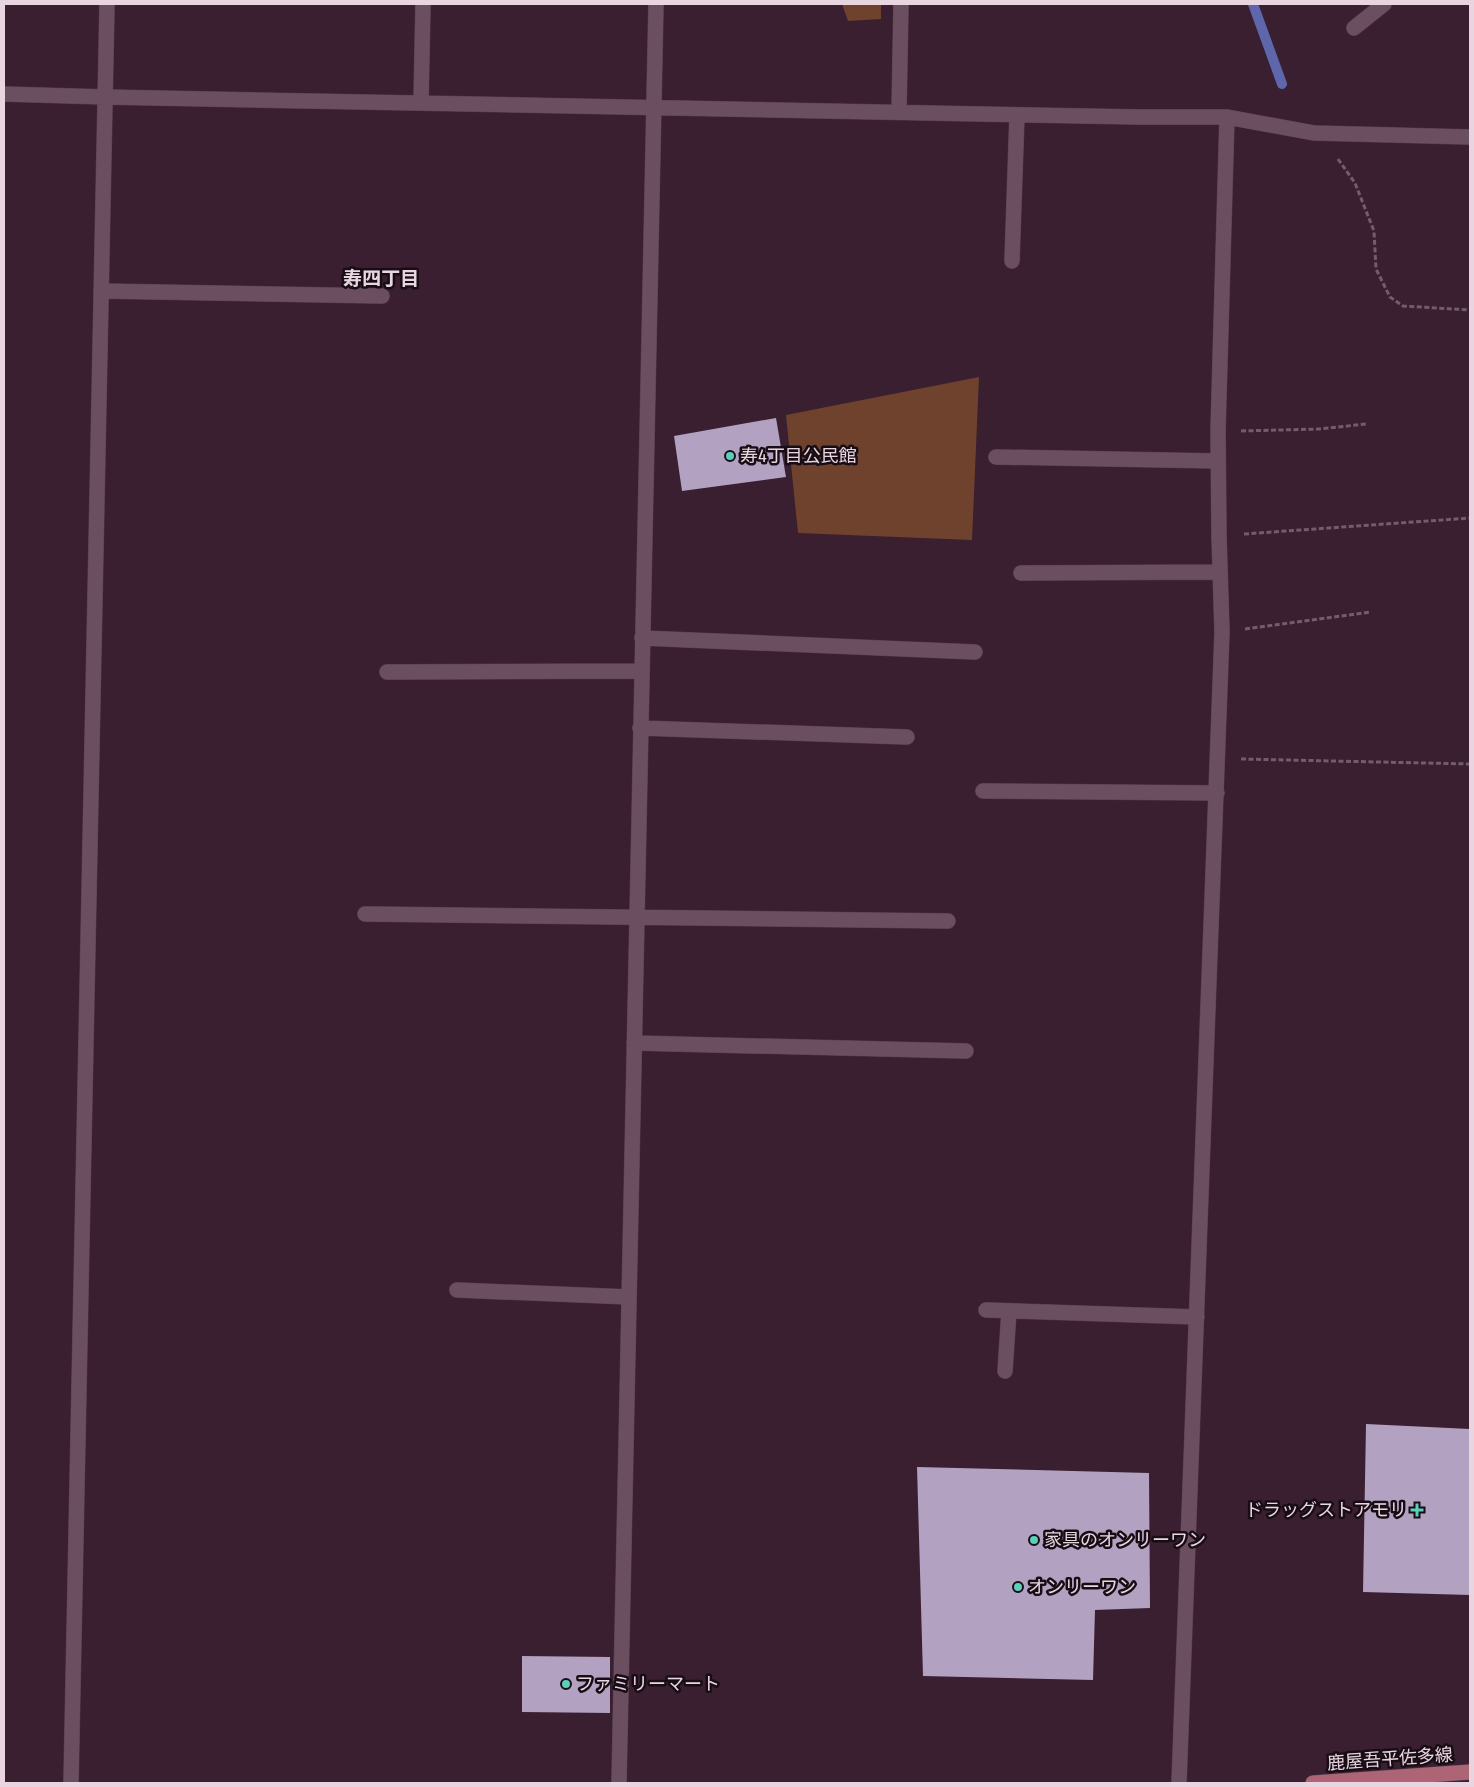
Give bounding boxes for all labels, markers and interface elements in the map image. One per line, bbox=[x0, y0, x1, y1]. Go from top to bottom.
district label: 寿四丁目 bbox=[343, 267, 419, 290]
place label: 寿4丁目公民館 bbox=[740, 445, 857, 467]
marker: 寿4丁目公民館 bbox=[724, 450, 736, 462]
place label: ドラッグストアモリ bbox=[1245, 1499, 1407, 1521]
marker: ドラッグストアモリ bbox=[1411, 1504, 1423, 1516]
place label: 家具のオンリーワン bbox=[1044, 1529, 1206, 1551]
marker: 家具のオンリーワン bbox=[1028, 1534, 1040, 1546]
place label: オンリーワン bbox=[1028, 1576, 1136, 1598]
marker: オンリーワン bbox=[1012, 1581, 1024, 1593]
place label: ファミリーマート bbox=[576, 1673, 720, 1695]
marker: ファミリーマート bbox=[560, 1678, 572, 1690]
street label: 鹿屋吾平佐多線 bbox=[1326, 1744, 1454, 1774]

